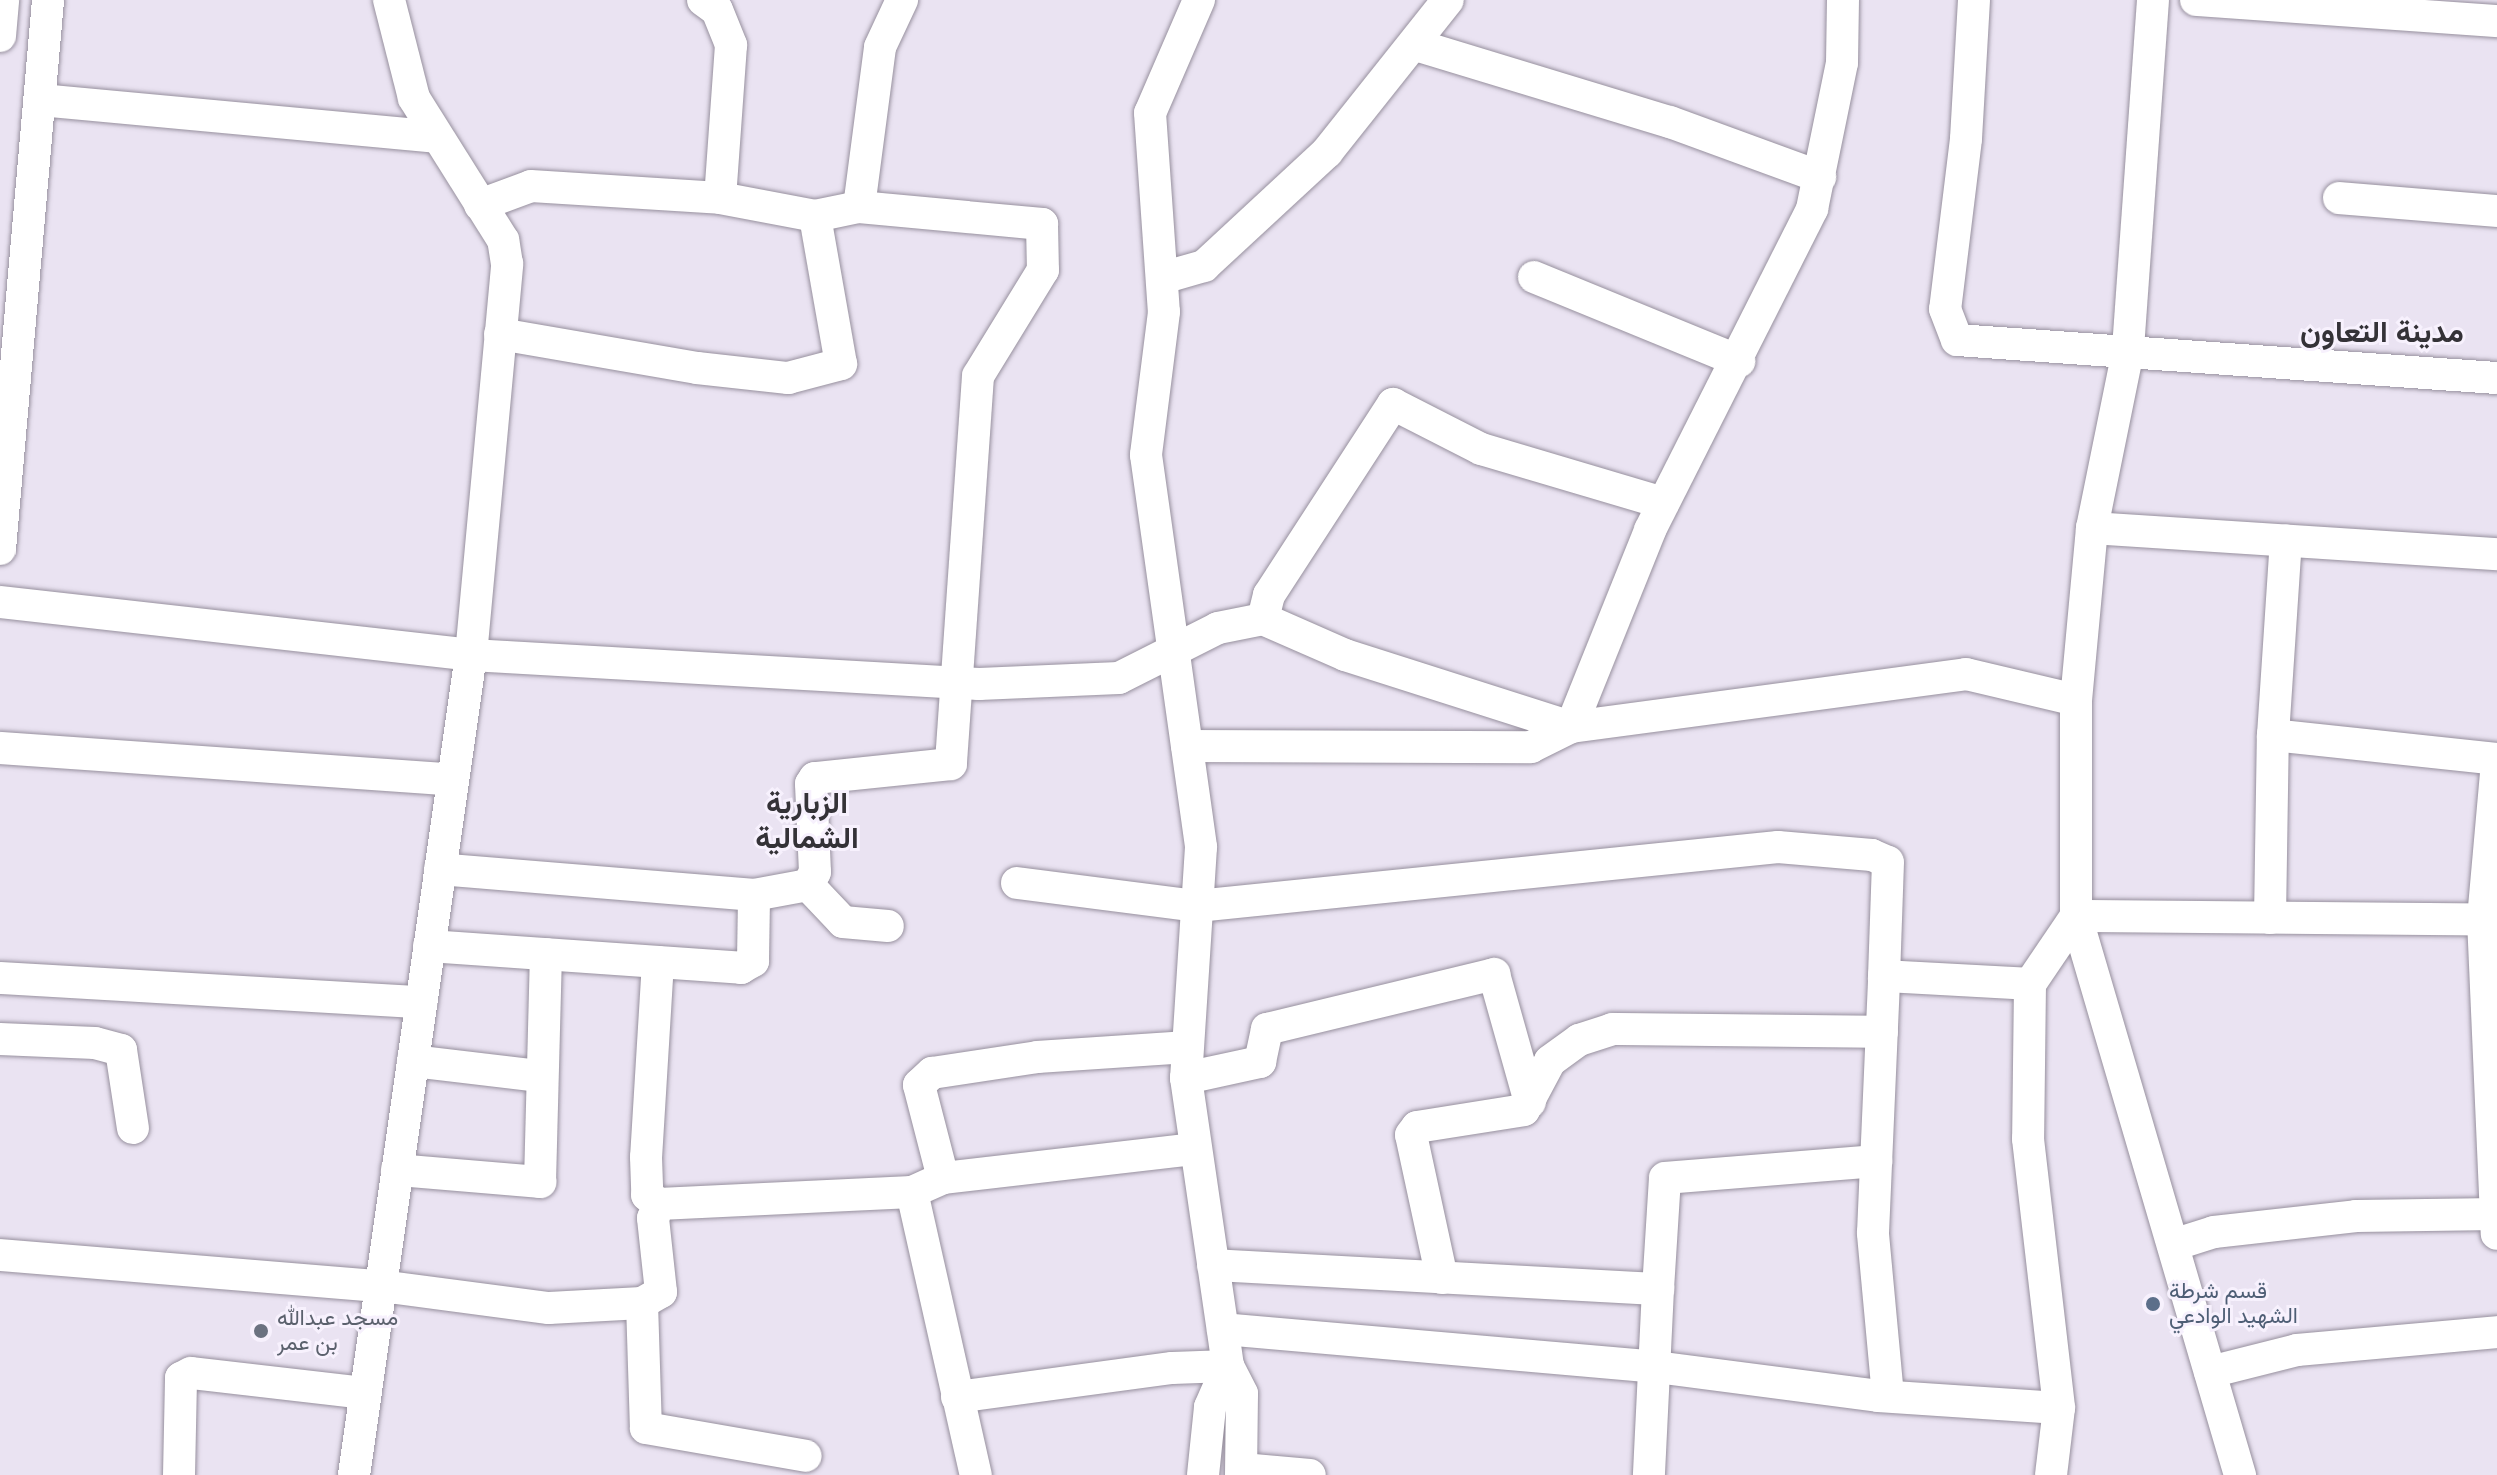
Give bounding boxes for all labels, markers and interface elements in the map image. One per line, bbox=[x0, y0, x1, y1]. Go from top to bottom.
district label: مدينة التعاون bbox=[2300, 315, 2464, 351]
district label: الزبارية الشمالية bbox=[755, 786, 859, 856]
place label: قسم شرطة الشهيد الوادعي bbox=[2169, 1278, 2298, 1330]
marker: قسم شرطة الشهيد الوادعي bbox=[2144, 1295, 2162, 1313]
place label: مسجد عبدالله بن عمر bbox=[277, 1305, 398, 1356]
marker: مسجد عبدالله بن عمر bbox=[252, 1322, 270, 1340]

